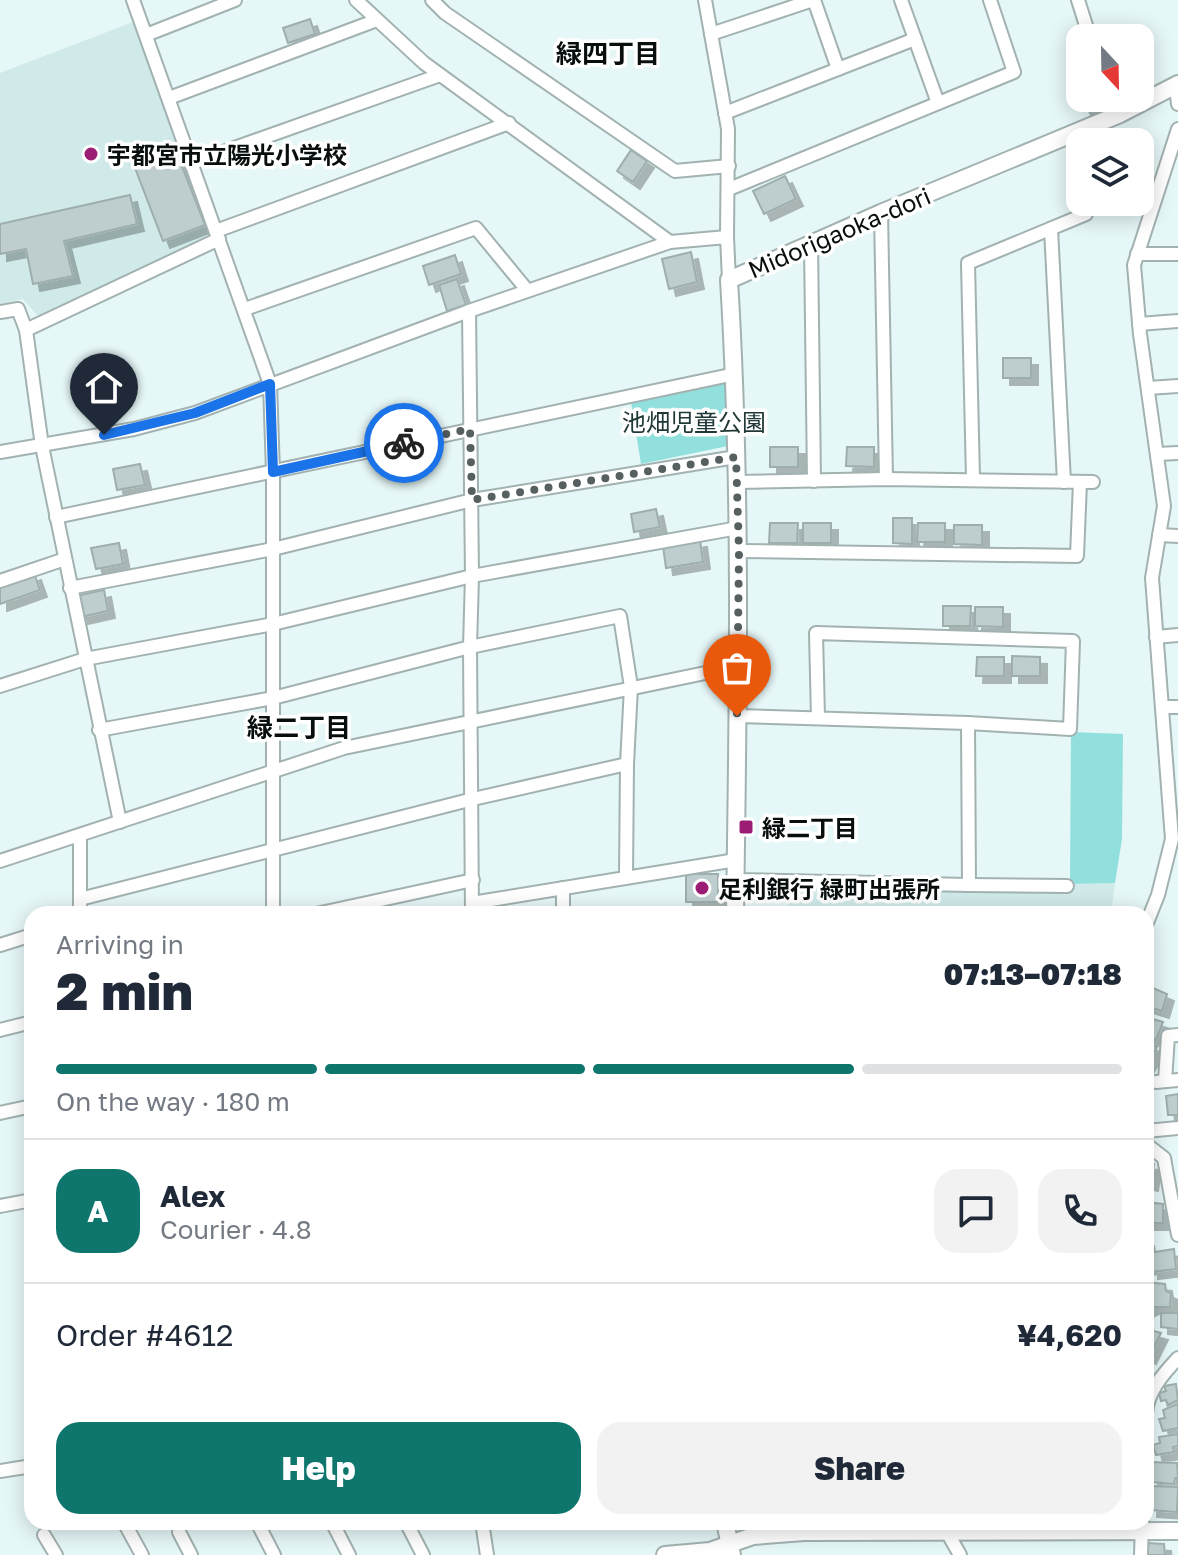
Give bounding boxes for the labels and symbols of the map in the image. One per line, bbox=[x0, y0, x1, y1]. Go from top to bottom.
north arrow bbox=[1066, 24, 1154, 112]
district label: 緑四丁目 bbox=[556, 38, 660, 69]
place label: 宇都宮市立陽光小学校 bbox=[107, 140, 347, 169]
marker: 宇都宮市立陽光小学校 bbox=[82, 145, 100, 163]
street label: Midorigaoka-dori bbox=[743, 180, 935, 284]
pin bbox=[70, 353, 138, 435]
courier bbox=[364, 403, 444, 483]
park label: 池畑児童公園 bbox=[622, 407, 766, 436]
pin bbox=[703, 634, 771, 716]
district label: 緑二丁目 bbox=[247, 712, 351, 743]
place label: 緑二丁目 bbox=[762, 813, 858, 842]
marker: 緑二丁目 bbox=[737, 818, 755, 836]
place label: 足利銀行 緑町出張所 bbox=[718, 874, 940, 903]
marker: 足利銀行 緑町出張所 bbox=[693, 879, 711, 897]

